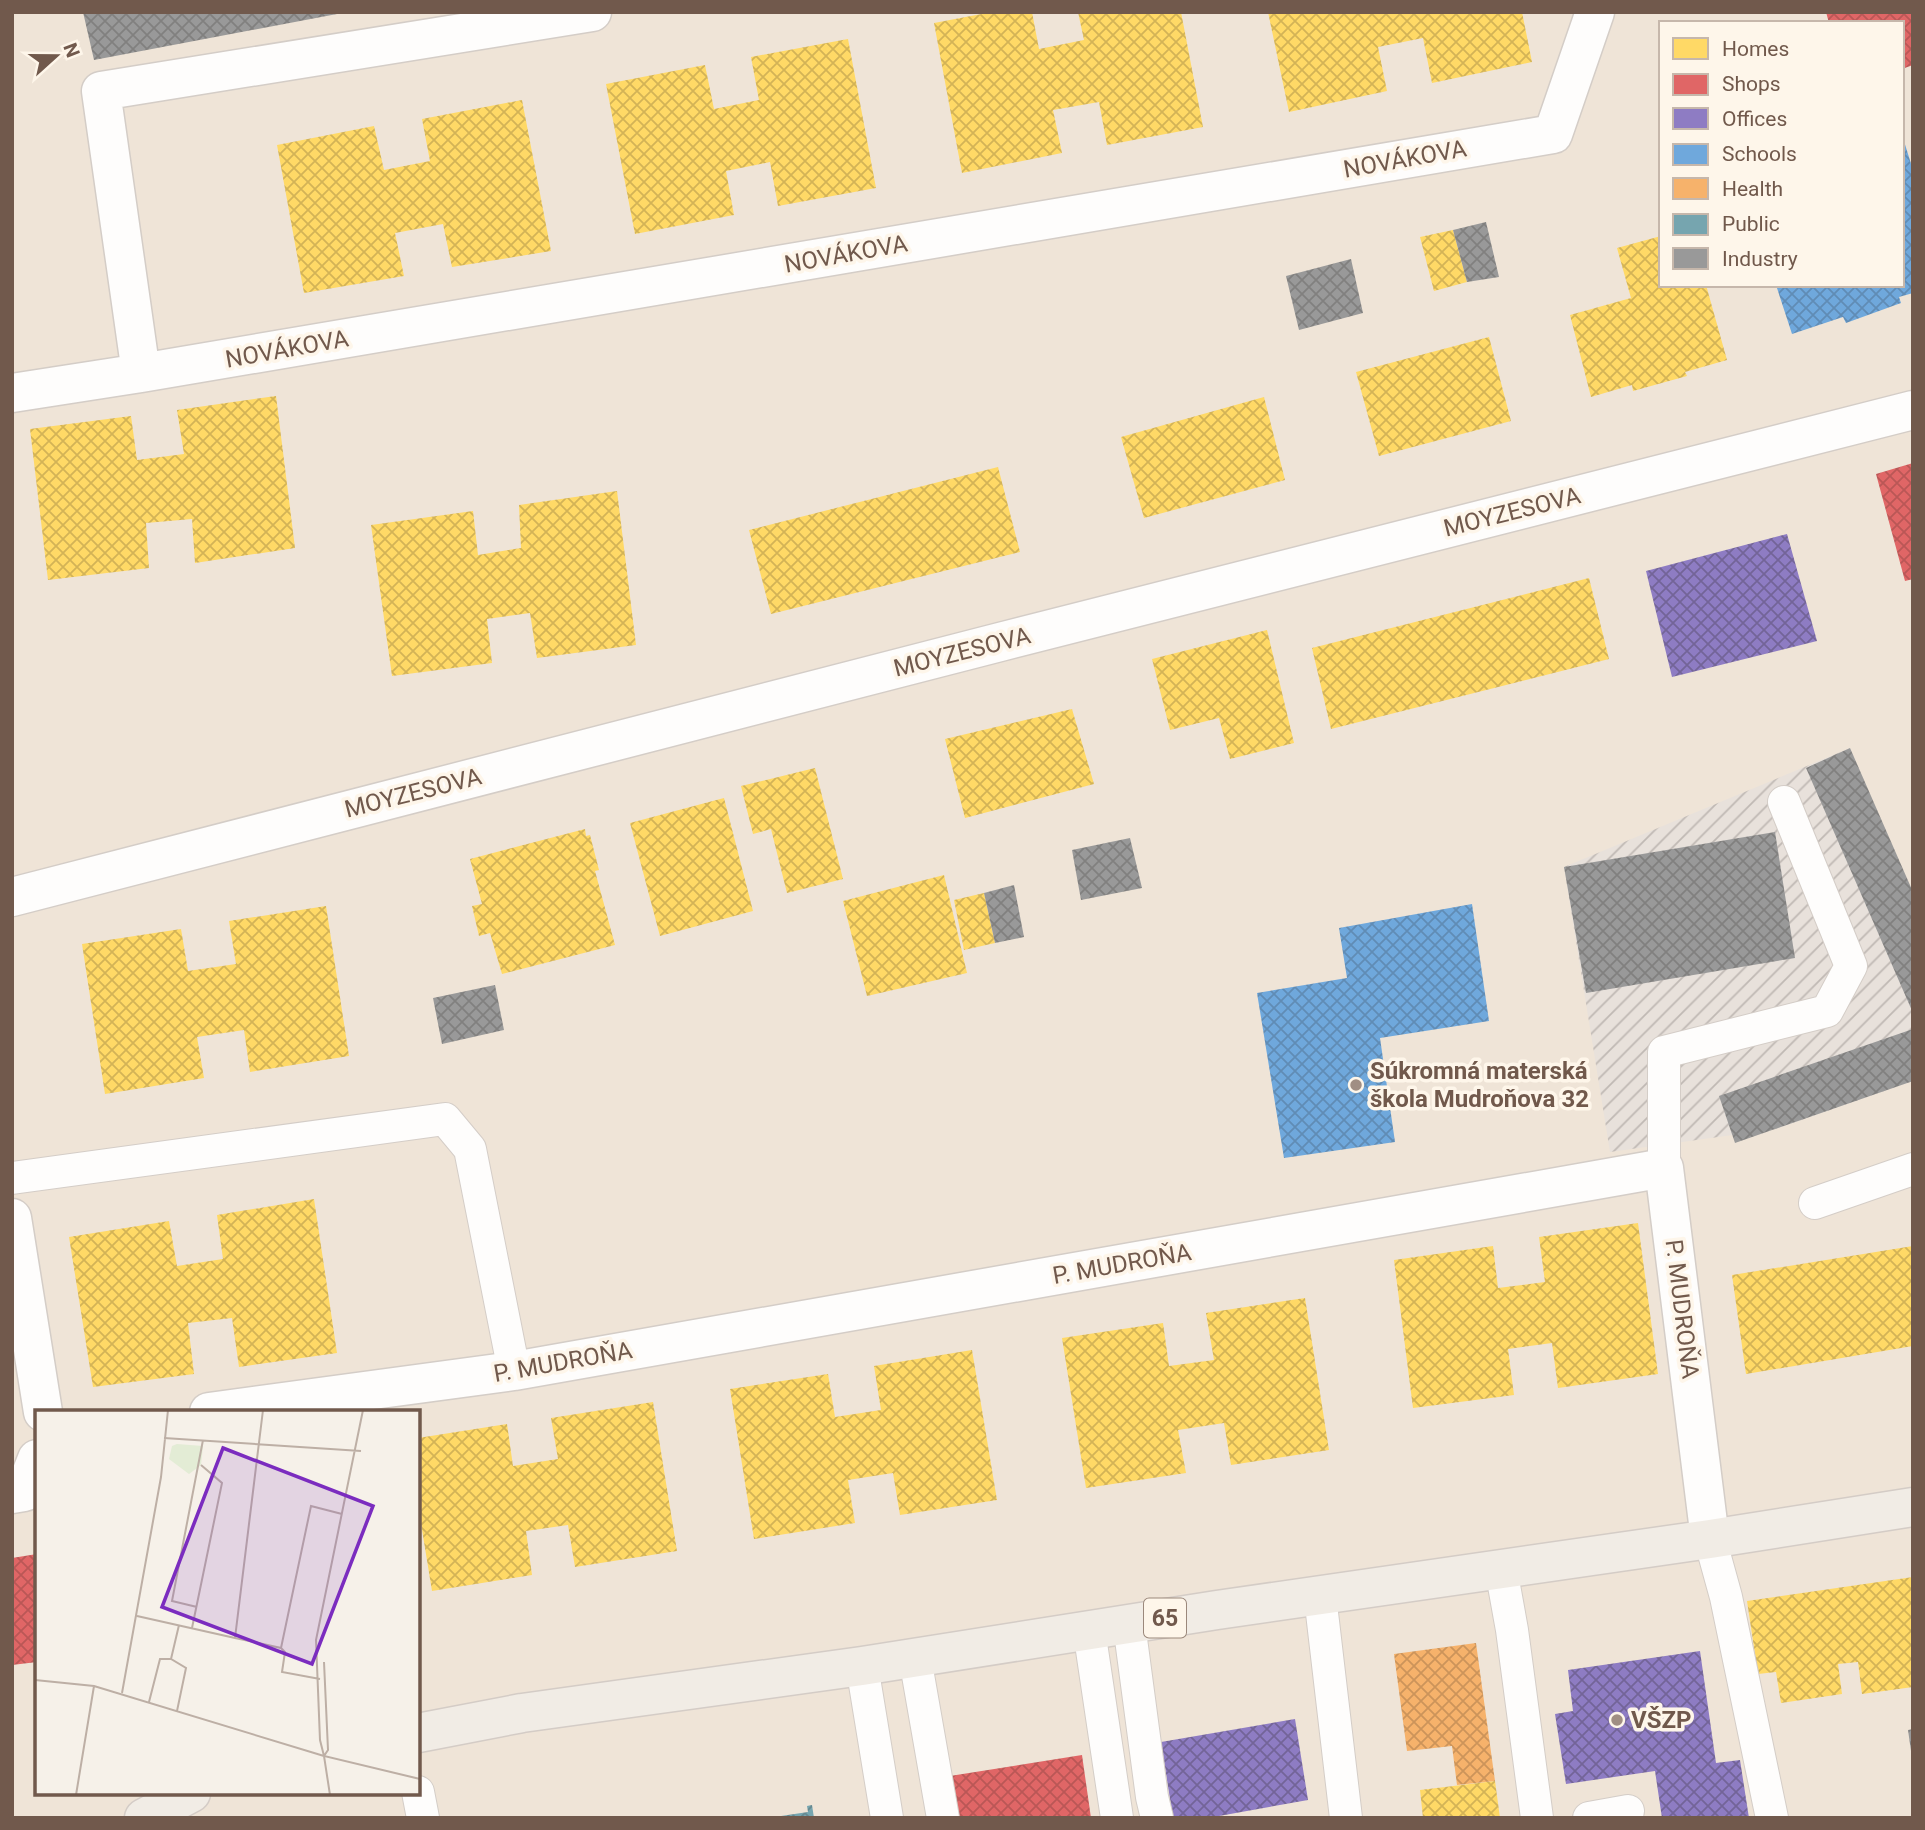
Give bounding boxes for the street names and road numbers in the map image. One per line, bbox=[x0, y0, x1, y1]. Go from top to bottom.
street label: NOVÁKOVA bbox=[1341, 134, 1469, 184]
street label: NOVÁKOVA bbox=[782, 229, 910, 279]
street label: NOVÁKOVA bbox=[223, 324, 351, 374]
street label: MOYZESOVA bbox=[1441, 481, 1584, 543]
street label: MOYZESOVA bbox=[891, 621, 1034, 683]
street label: MOYZESOVA bbox=[342, 762, 485, 824]
street label: P. MUDROŇA bbox=[1051, 1238, 1194, 1290]
street label: P. MUDROŇA bbox=[1660, 1238, 1704, 1381]
street label: P. MUDROŇA bbox=[492, 1336, 635, 1388]
road number: 65 bbox=[1144, 1598, 1186, 1638]

